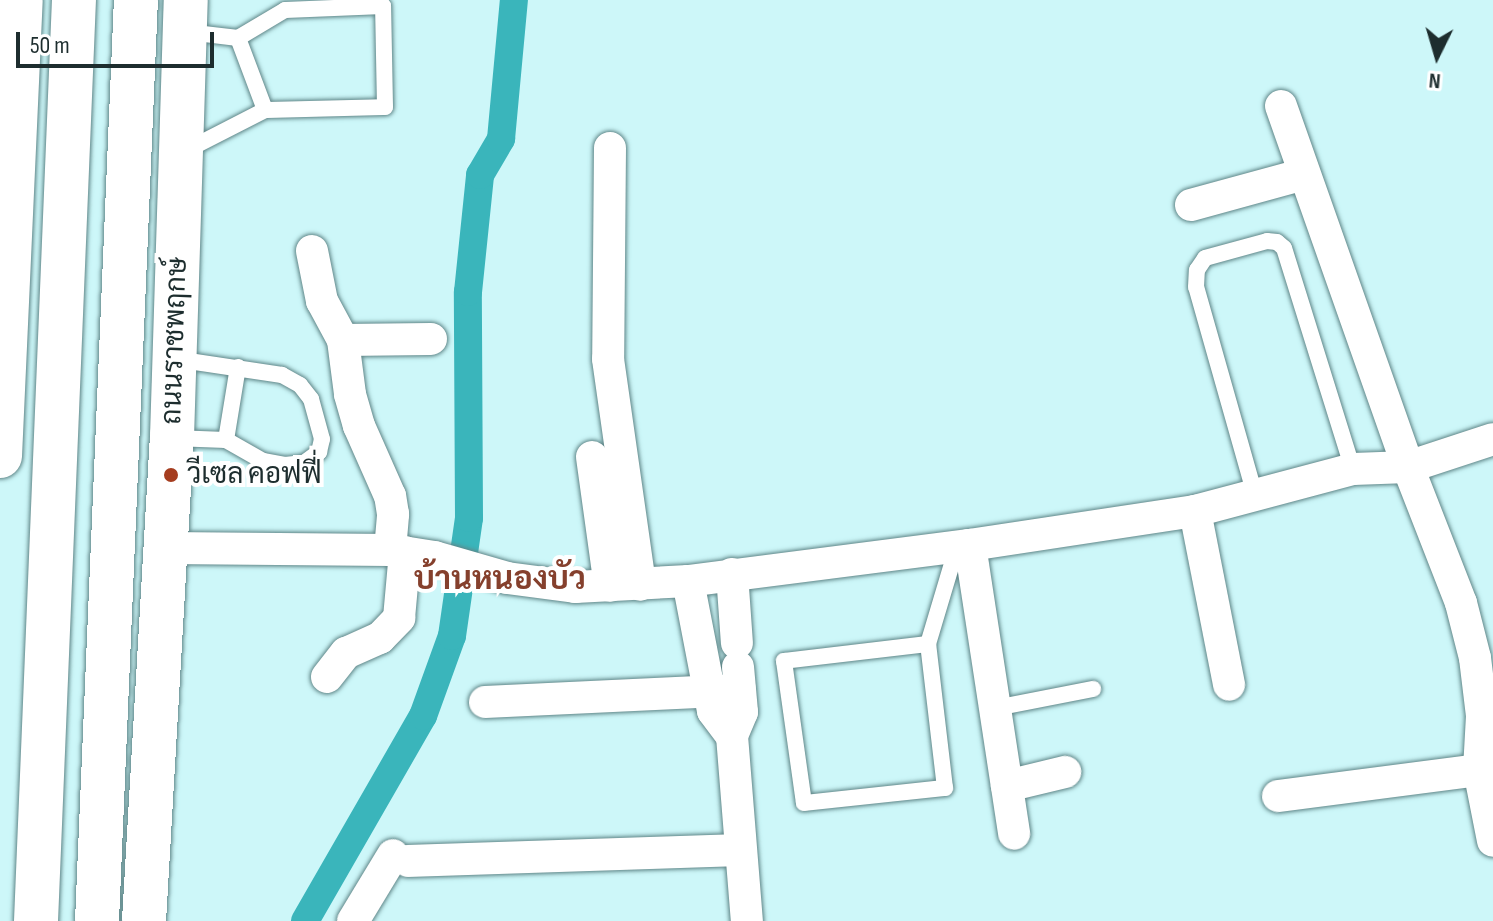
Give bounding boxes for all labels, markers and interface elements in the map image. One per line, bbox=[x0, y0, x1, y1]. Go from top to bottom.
scale bar bbox=[20, 16, 218, 66]
north arrow bbox=[1397, 16, 1477, 96]
text: 50 m bbox=[30, 31, 70, 60]
text: N bbox=[1428, 66, 1442, 94]
street label: ถนนราชพฤกษ์ bbox=[155, 257, 195, 425]
place label: วีเซล คอฟฟี่ bbox=[187, 458, 322, 492]
marker: วีเซล คอฟฟี่ bbox=[162, 466, 180, 484]
district label: บ้านหนองบัว bbox=[414, 561, 586, 599]

